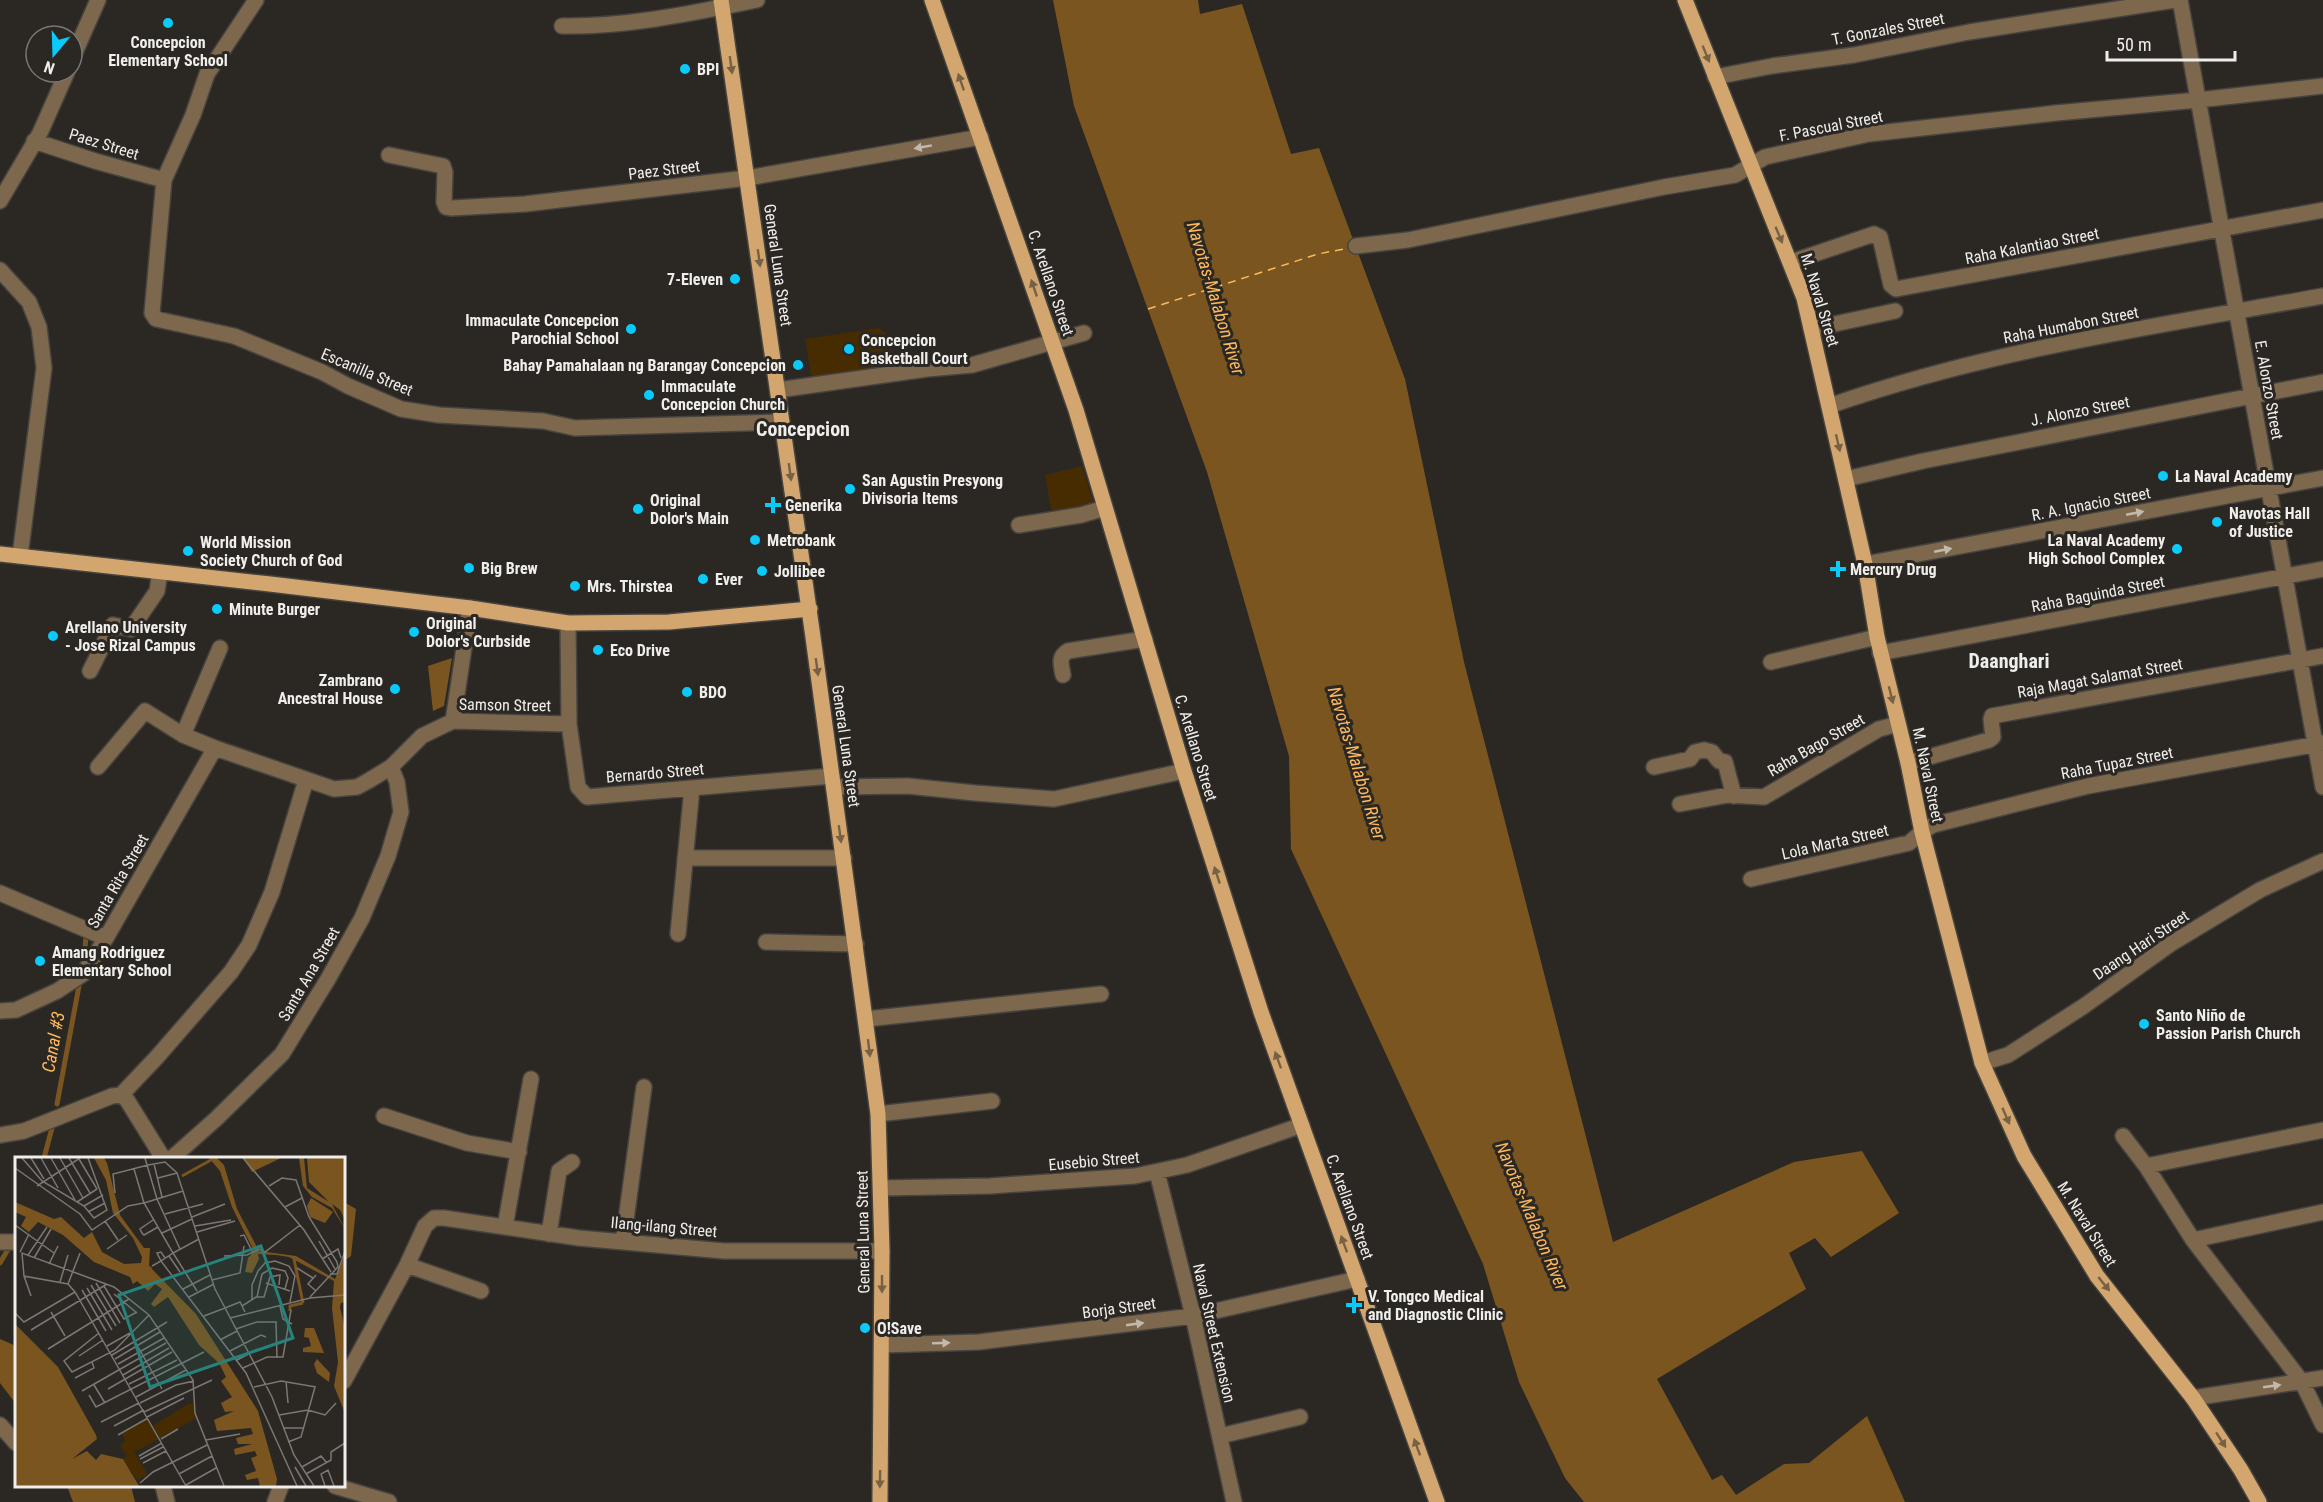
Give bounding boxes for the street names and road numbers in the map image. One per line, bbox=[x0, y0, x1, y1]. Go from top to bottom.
street label: T. Gonzales Street bbox=[1830, 9, 1946, 49]
street label: F. Pascual Street bbox=[1778, 107, 1885, 145]
street label: Paez Street bbox=[67, 124, 142, 164]
street label: Paez Street bbox=[627, 156, 701, 184]
street label: General Luna Street bbox=[760, 203, 796, 328]
street label: Raha Kalantiao Street bbox=[1963, 224, 2101, 268]
street label: C. Arellano Street bbox=[1024, 228, 1078, 339]
street label: M. Naval Street bbox=[1797, 251, 1843, 349]
street label: Raha Humabon Street bbox=[2002, 303, 2141, 347]
street label: E. Alonzo Street bbox=[2251, 339, 2287, 441]
street label: Escanilla Street bbox=[318, 344, 416, 400]
street label: J. Alonzo Street bbox=[2029, 392, 2131, 430]
street label: R. A. Ignacio Street bbox=[2030, 483, 2152, 525]
street label: Raha Baguinda Street bbox=[2030, 572, 2167, 616]
street label: Raja Magat Salamat Street bbox=[2016, 654, 2184, 702]
street label: General Luna Street bbox=[828, 684, 864, 809]
street label: C. Arellano Street bbox=[1171, 692, 1221, 804]
street label: Samson Street bbox=[459, 695, 552, 715]
street label: Raha Bago Street bbox=[1764, 709, 1868, 780]
street label: M. Naval Street bbox=[1909, 726, 1947, 825]
street label: Raha Tupaz Street bbox=[2059, 743, 2175, 783]
street label: Bernardo Street bbox=[605, 759, 705, 787]
street label: Lola Marta Street bbox=[1780, 820, 1891, 864]
street label: Santa Rita Street bbox=[83, 830, 153, 931]
street label: Daang Hari Street bbox=[2090, 906, 2193, 984]
street label: Santa Ana Street bbox=[274, 923, 344, 1024]
street label: Eusebio Street bbox=[1048, 1148, 1140, 1174]
street label: C. Arellano Street bbox=[1322, 1152, 1378, 1262]
street label: General Luna Street bbox=[852, 1170, 874, 1294]
street label: M. Naval Street bbox=[2053, 1178, 2121, 1270]
street label: Ilang-ilang Street bbox=[610, 1213, 718, 1241]
street label: Naval Street Extension bbox=[1189, 1262, 1239, 1404]
street label: Borja Street bbox=[1081, 1293, 1157, 1323]

